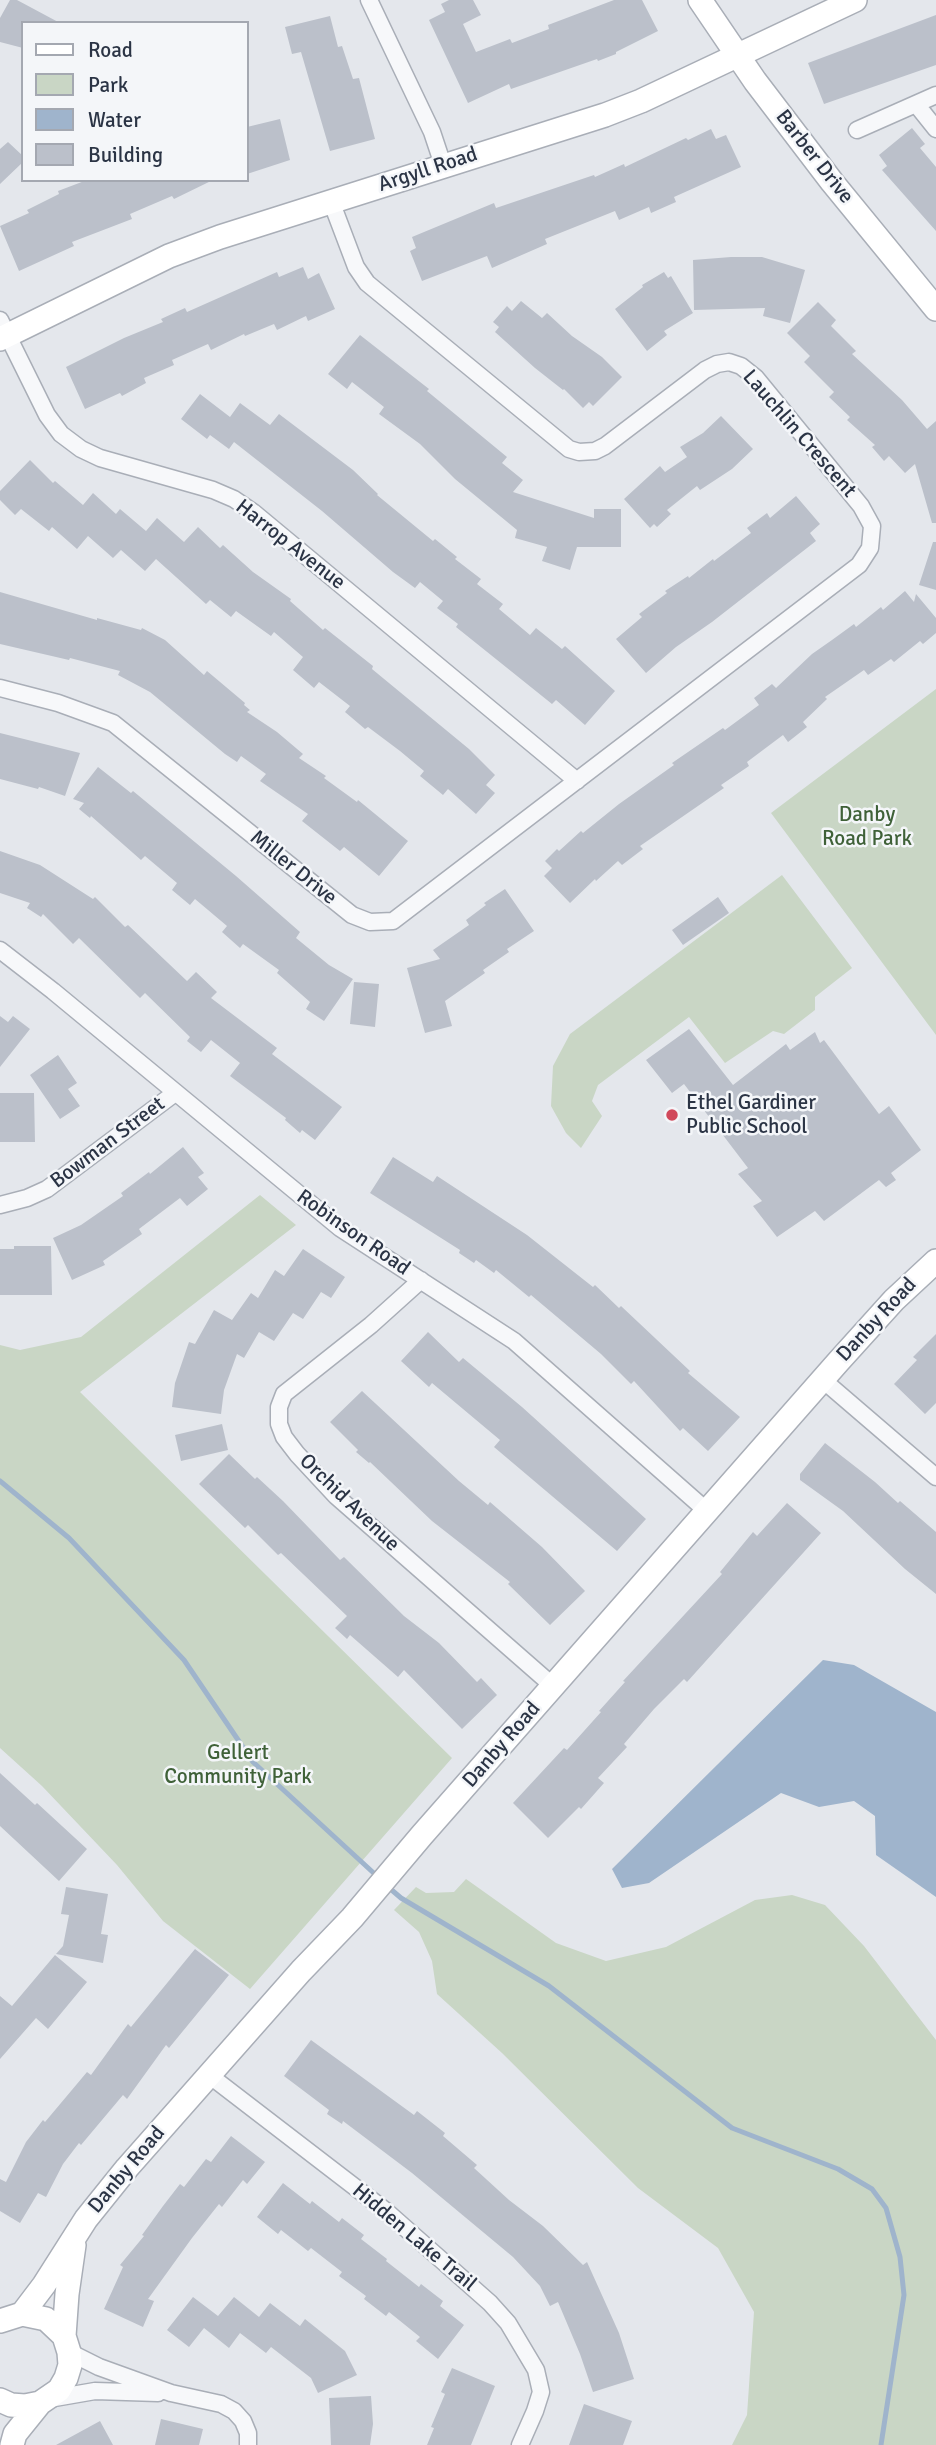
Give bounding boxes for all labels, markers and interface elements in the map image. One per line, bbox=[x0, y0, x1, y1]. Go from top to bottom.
legend bbox=[21, 21, 248, 182]
text: Road bbox=[88, 37, 133, 63]
text: Park bbox=[88, 72, 128, 98]
street label: Barber Drive bbox=[770, 105, 858, 209]
text: Water bbox=[88, 107, 141, 133]
text: Building bbox=[88, 142, 163, 168]
street label: Argyll Road bbox=[375, 142, 481, 198]
street label: Lauchlin Crescent bbox=[737, 365, 861, 503]
street label: Harrop Avenue bbox=[230, 494, 350, 596]
park label: Danby Road Park bbox=[822, 802, 912, 852]
street label: Miller Drive bbox=[245, 825, 341, 911]
place label: Ethel Gardiner Public School bbox=[686, 1090, 816, 1140]
street label: Bowman Street bbox=[46, 1092, 170, 1194]
marker: Ethel Gardiner Public School bbox=[664, 1107, 680, 1123]
street label: Robinson Road bbox=[291, 1185, 415, 1281]
street label: Danby Road bbox=[832, 1273, 922, 1367]
street label: Orchid Avenue bbox=[294, 1449, 404, 1557]
street label: Danby Road bbox=[458, 1697, 546, 1793]
park label: Gellert Community Park bbox=[164, 1740, 312, 1790]
street label: Danby Road bbox=[83, 2121, 171, 2219]
street label: Hidden Lake Trail bbox=[347, 2179, 481, 2297]

